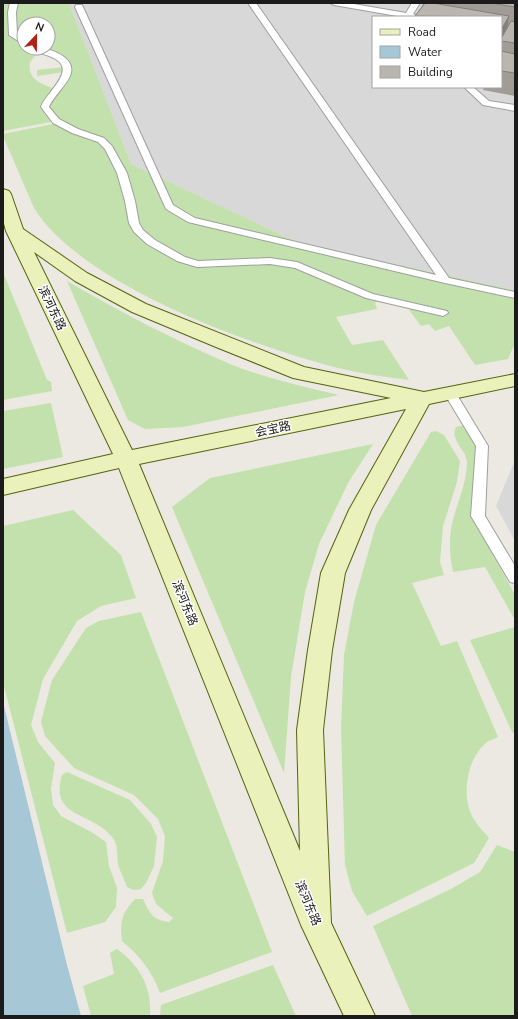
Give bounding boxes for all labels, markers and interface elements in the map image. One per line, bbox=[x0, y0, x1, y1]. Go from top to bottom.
north arrow bbox=[16, 16, 56, 56]
legend bbox=[372, 16, 502, 88]
text: N bbox=[33, 19, 46, 36]
text: Road bbox=[408, 24, 436, 40]
text: Water bbox=[408, 44, 442, 60]
text: Building bbox=[408, 64, 453, 80]
street label: 滨河东路 bbox=[34, 283, 70, 333]
street label: 会宝路 bbox=[254, 417, 292, 441]
street label: 滨河东路 bbox=[169, 578, 201, 628]
street label: 滨河东路 bbox=[291, 878, 325, 928]

